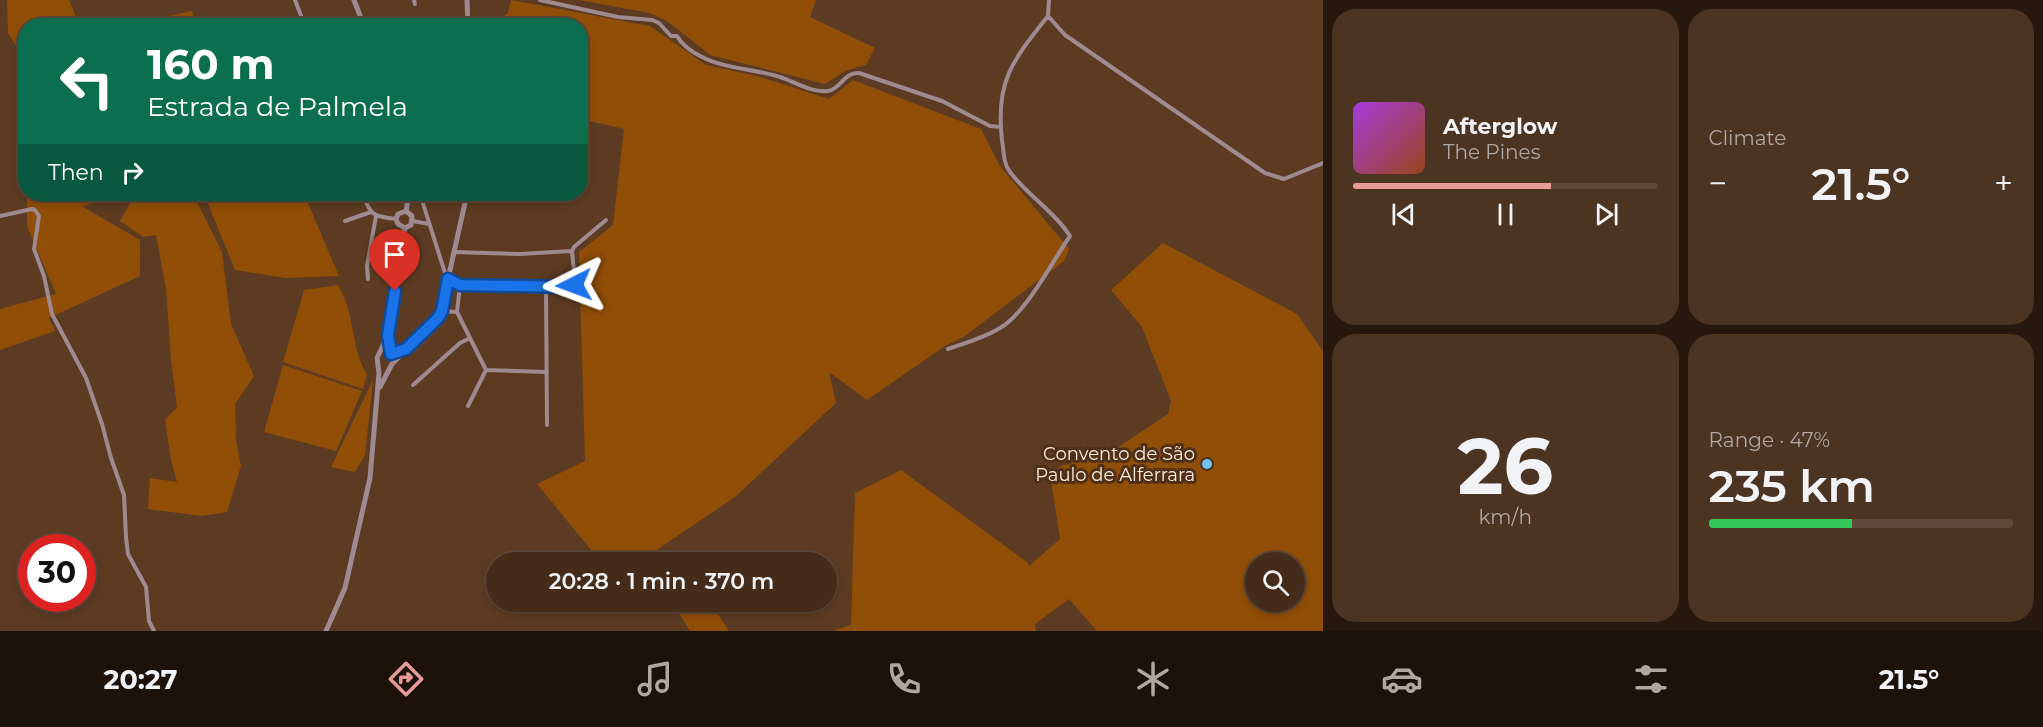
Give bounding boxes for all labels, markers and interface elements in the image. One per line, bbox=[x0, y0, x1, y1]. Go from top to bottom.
text: 160 m bbox=[147, 38, 275, 90]
icon: left bbox=[48, 42, 126, 120]
text: Estrada de Palmela bbox=[147, 90, 408, 123]
text: Afterglow bbox=[1443, 113, 1557, 140]
text: Climate bbox=[1709, 126, 1786, 150]
text: The Pines bbox=[1443, 140, 1540, 164]
icon: right bbox=[116, 156, 149, 189]
text: 21.5° bbox=[1811, 156, 1910, 211]
text: Then bbox=[48, 159, 104, 186]
text: − bbox=[1709, 163, 1727, 203]
text: + bbox=[1994, 163, 2013, 203]
icon: previous bbox=[1387, 198, 1420, 231]
icon: pause bbox=[1489, 198, 1522, 231]
icon: next bbox=[1590, 198, 1623, 231]
pin bbox=[369, 229, 420, 291]
icon: arrive bbox=[378, 238, 411, 271]
position arrow bbox=[542, 253, 606, 317]
text: 26 bbox=[1457, 418, 1553, 514]
text: Range · 47% bbox=[1709, 428, 1830, 452]
place label: Convento de São Paulo de Alferrara bbox=[1035, 443, 1195, 486]
marker: Convento de São Paulo de Alferrara bbox=[1200, 457, 1214, 471]
text: 235 km bbox=[1709, 458, 1875, 513]
text: km/h bbox=[1479, 505, 1532, 529]
speed limit sign: 30 bbox=[18, 534, 96, 612]
map controls bbox=[1245, 552, 1305, 612]
button: search bbox=[1245, 552, 1305, 612]
text: 20:28 · 1 min · 370 m bbox=[549, 568, 774, 595]
icon: directions bbox=[385, 658, 427, 700]
icon: music bbox=[634, 658, 676, 700]
icon: phone bbox=[883, 658, 925, 700]
icon: climate bbox=[1132, 658, 1174, 700]
icon: car bbox=[1381, 658, 1423, 700]
icon: filters bbox=[1630, 658, 1672, 700]
text: 20:27 bbox=[104, 663, 178, 696]
text: 21.5° bbox=[1879, 663, 1939, 696]

